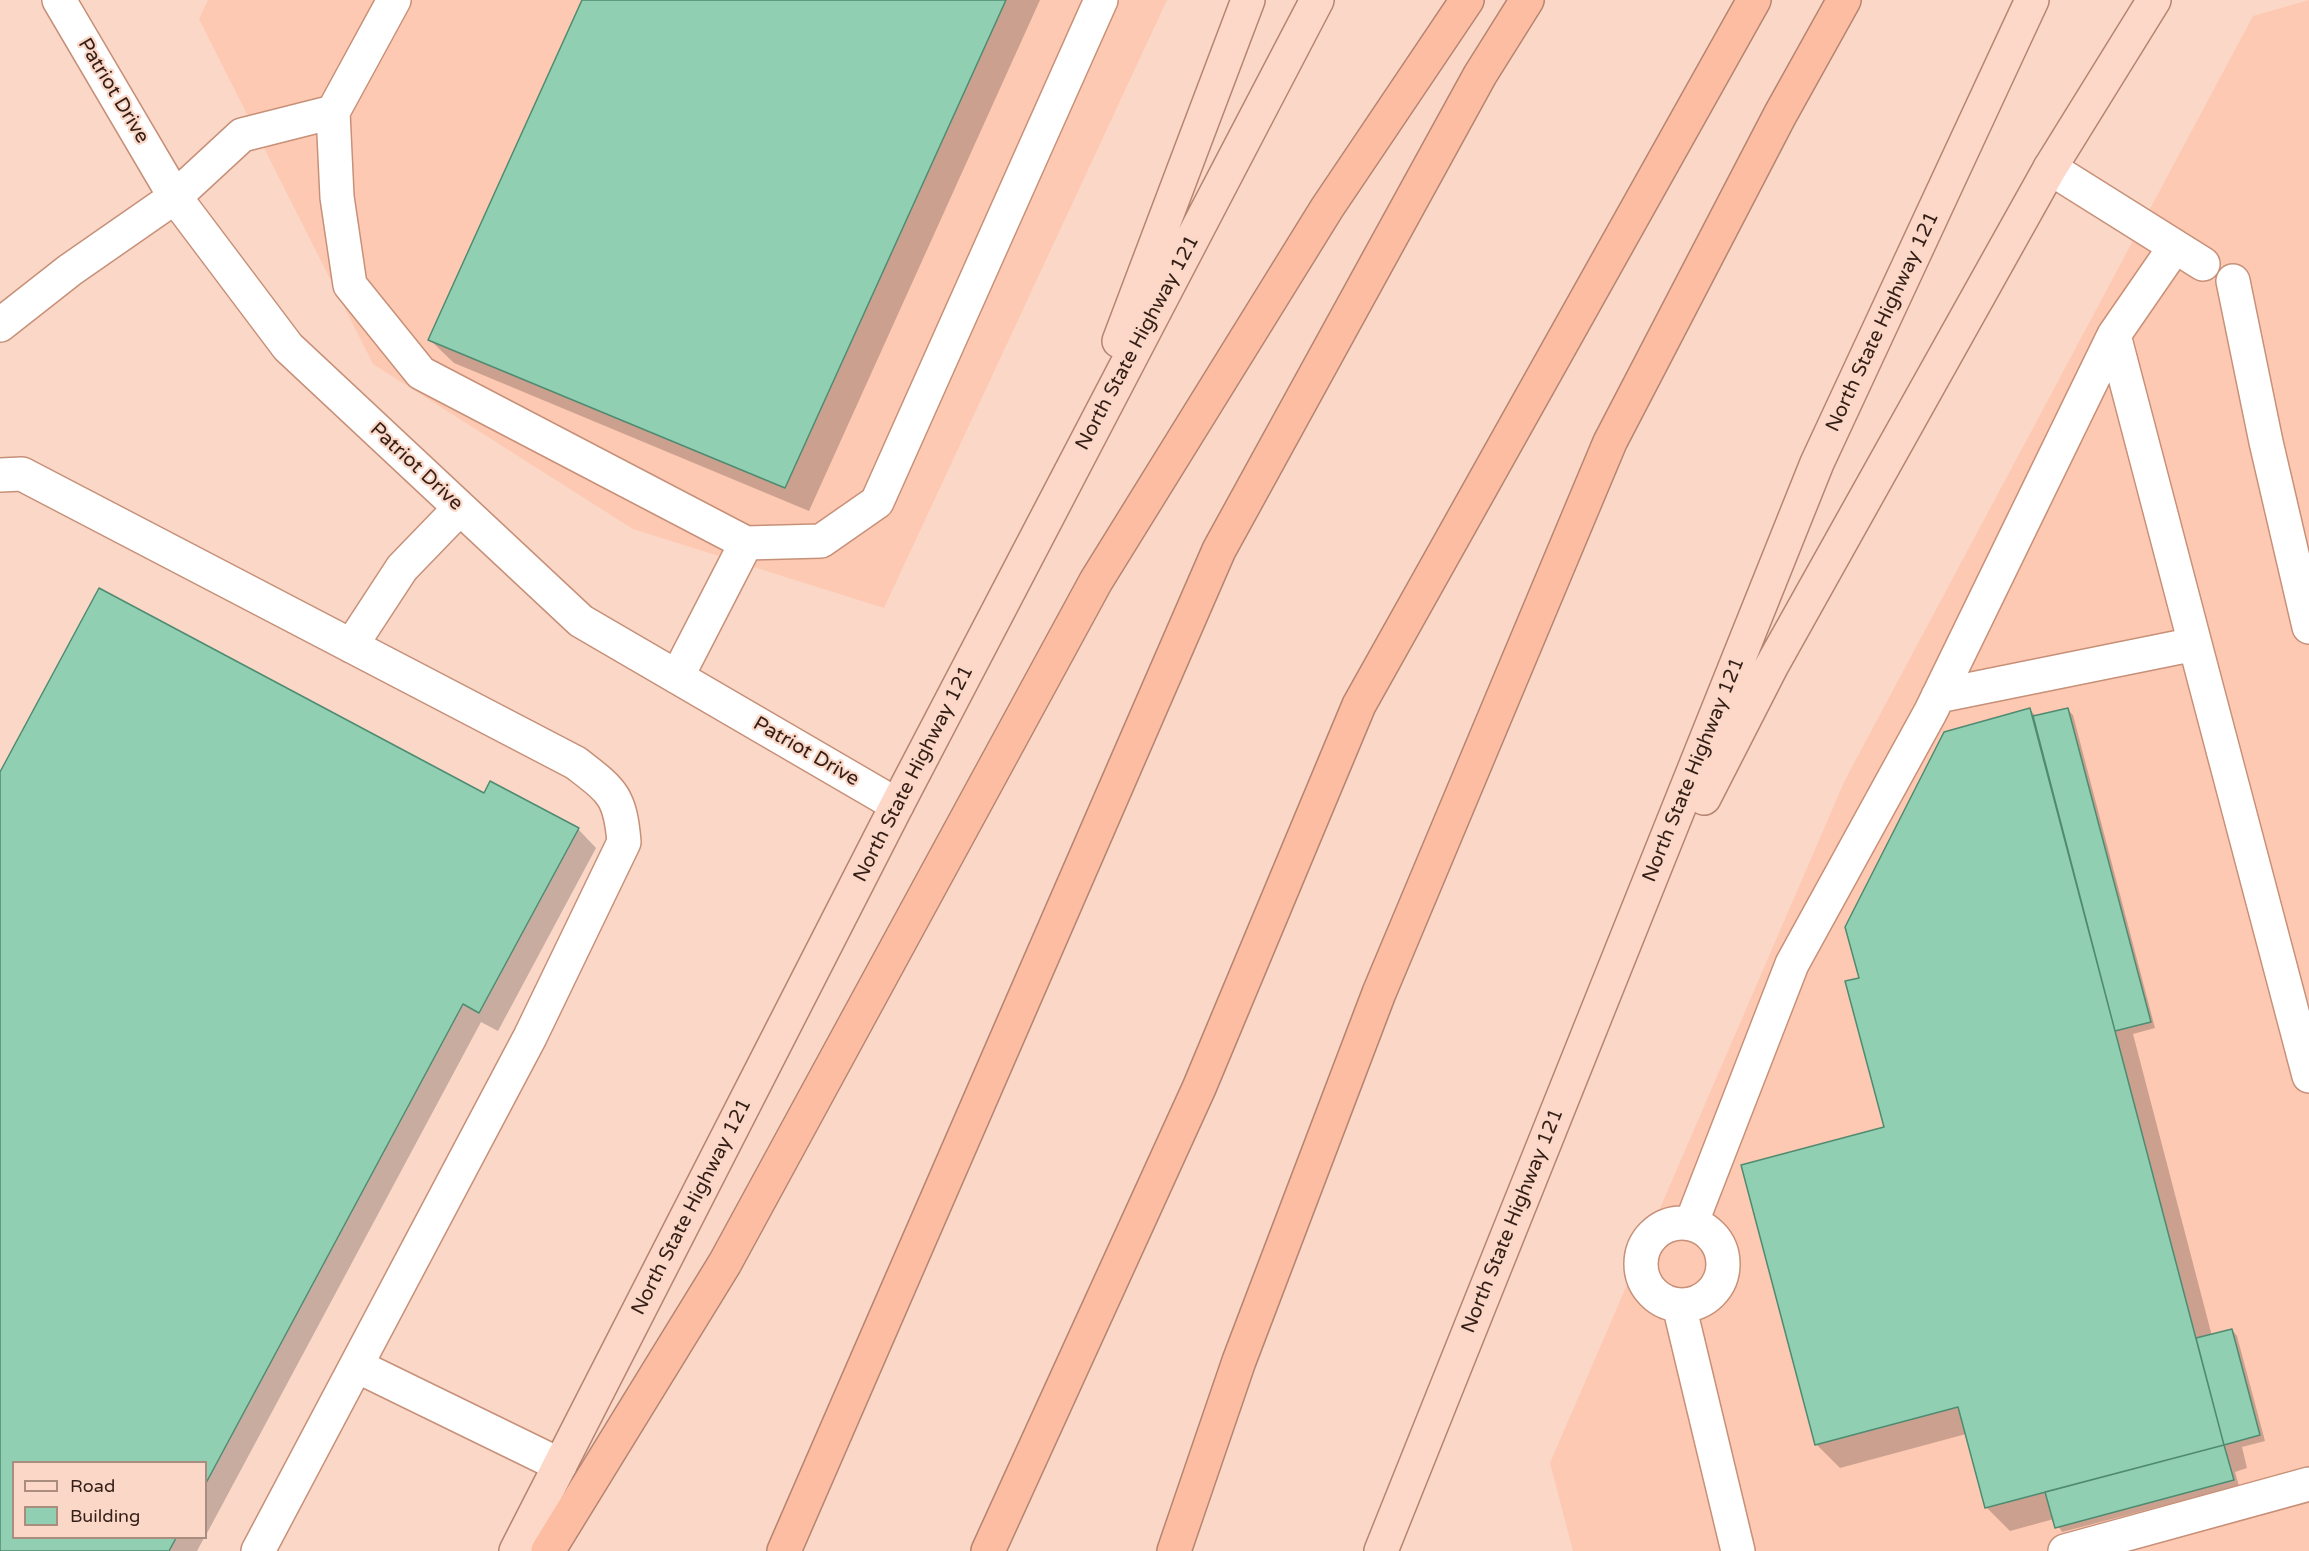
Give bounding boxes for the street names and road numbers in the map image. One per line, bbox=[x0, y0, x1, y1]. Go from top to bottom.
street label: Patriot Drive bbox=[72, 34, 154, 148]
street label: North State Highway 121 bbox=[1821, 208, 1945, 436]
street label: North State Highway 121 bbox=[1071, 231, 1205, 455]
street label: Patriot Drive bbox=[365, 418, 467, 516]
street label: North State Highway 121 bbox=[1638, 654, 1750, 886]
street label: North State Highway 121 bbox=[849, 662, 979, 886]
street label: Patriot Drive bbox=[749, 712, 863, 792]
street label: North State Highway 121 bbox=[627, 1095, 757, 1319]
street label: North State Highway 121 bbox=[1457, 1105, 1569, 1337]

